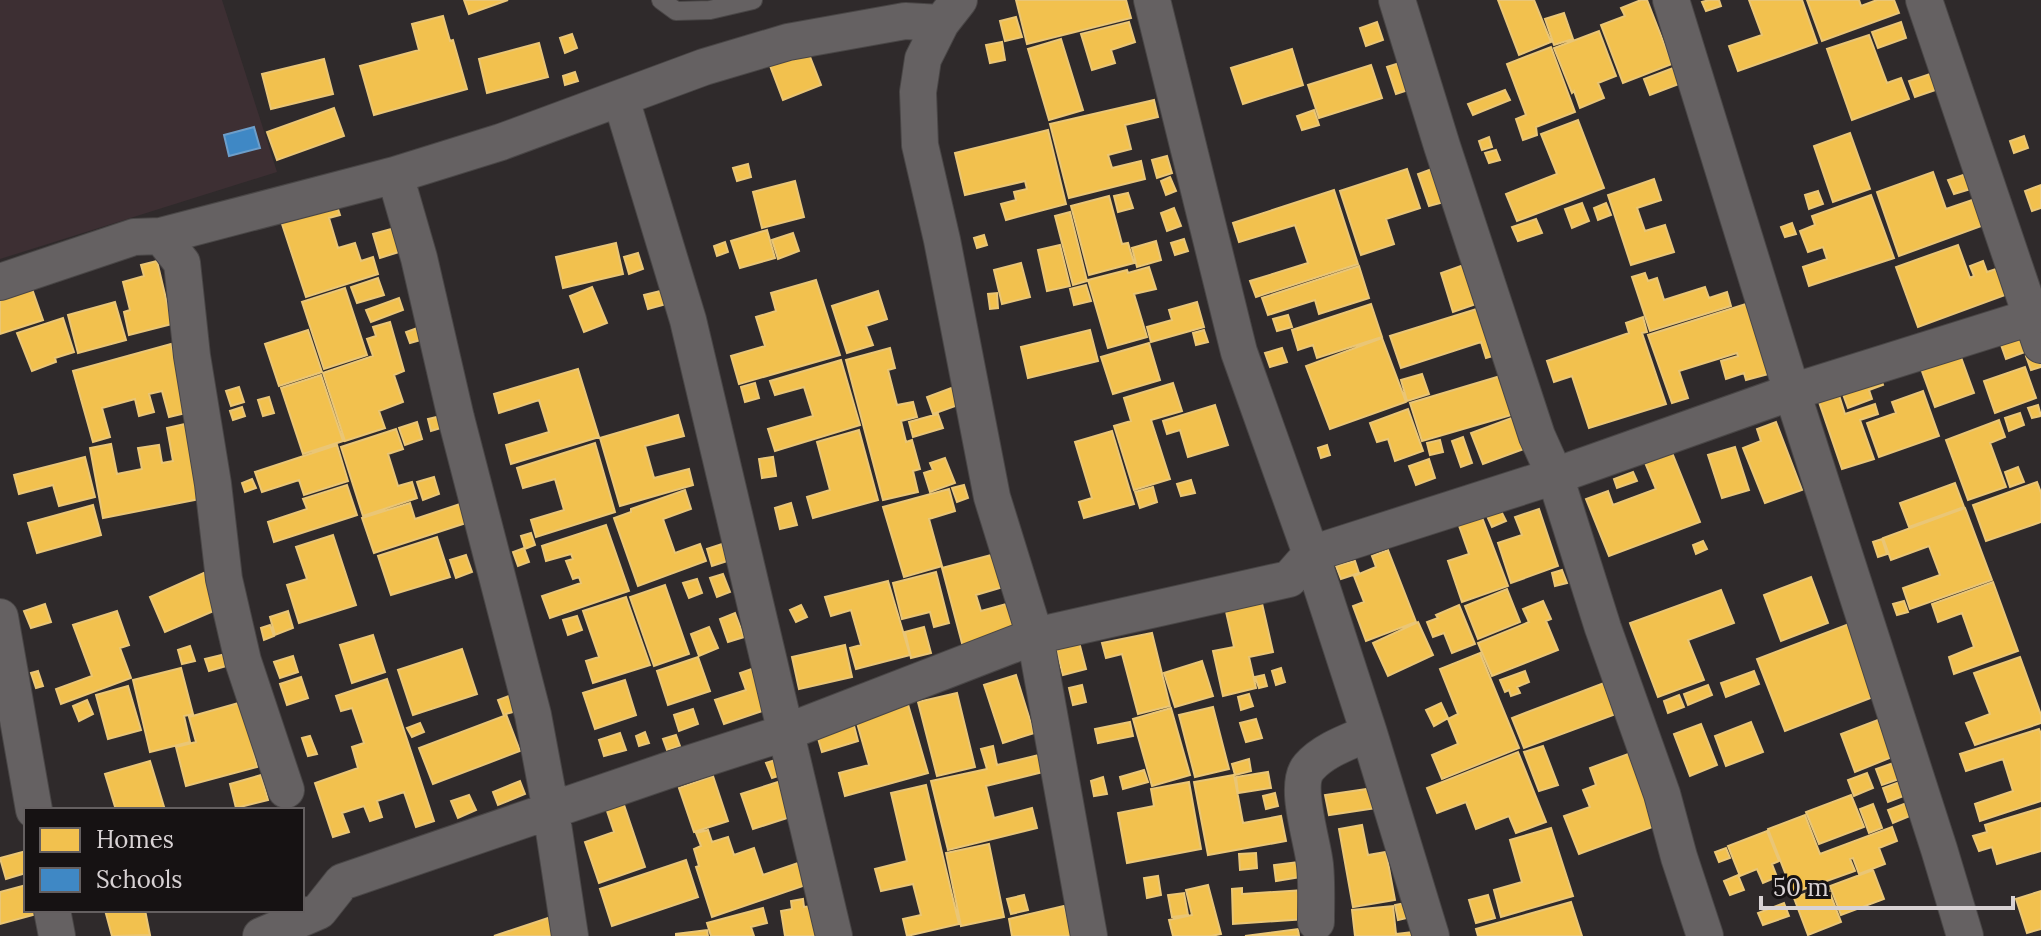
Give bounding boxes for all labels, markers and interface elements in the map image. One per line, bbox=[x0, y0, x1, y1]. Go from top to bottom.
legend bbox=[24, 808, 304, 912]
text: Homes bbox=[96, 824, 174, 855]
scale bar bbox=[1761, 860, 2013, 910]
text: Schools bbox=[96, 864, 182, 895]
text: 50 m bbox=[1773, 872, 1829, 903]

